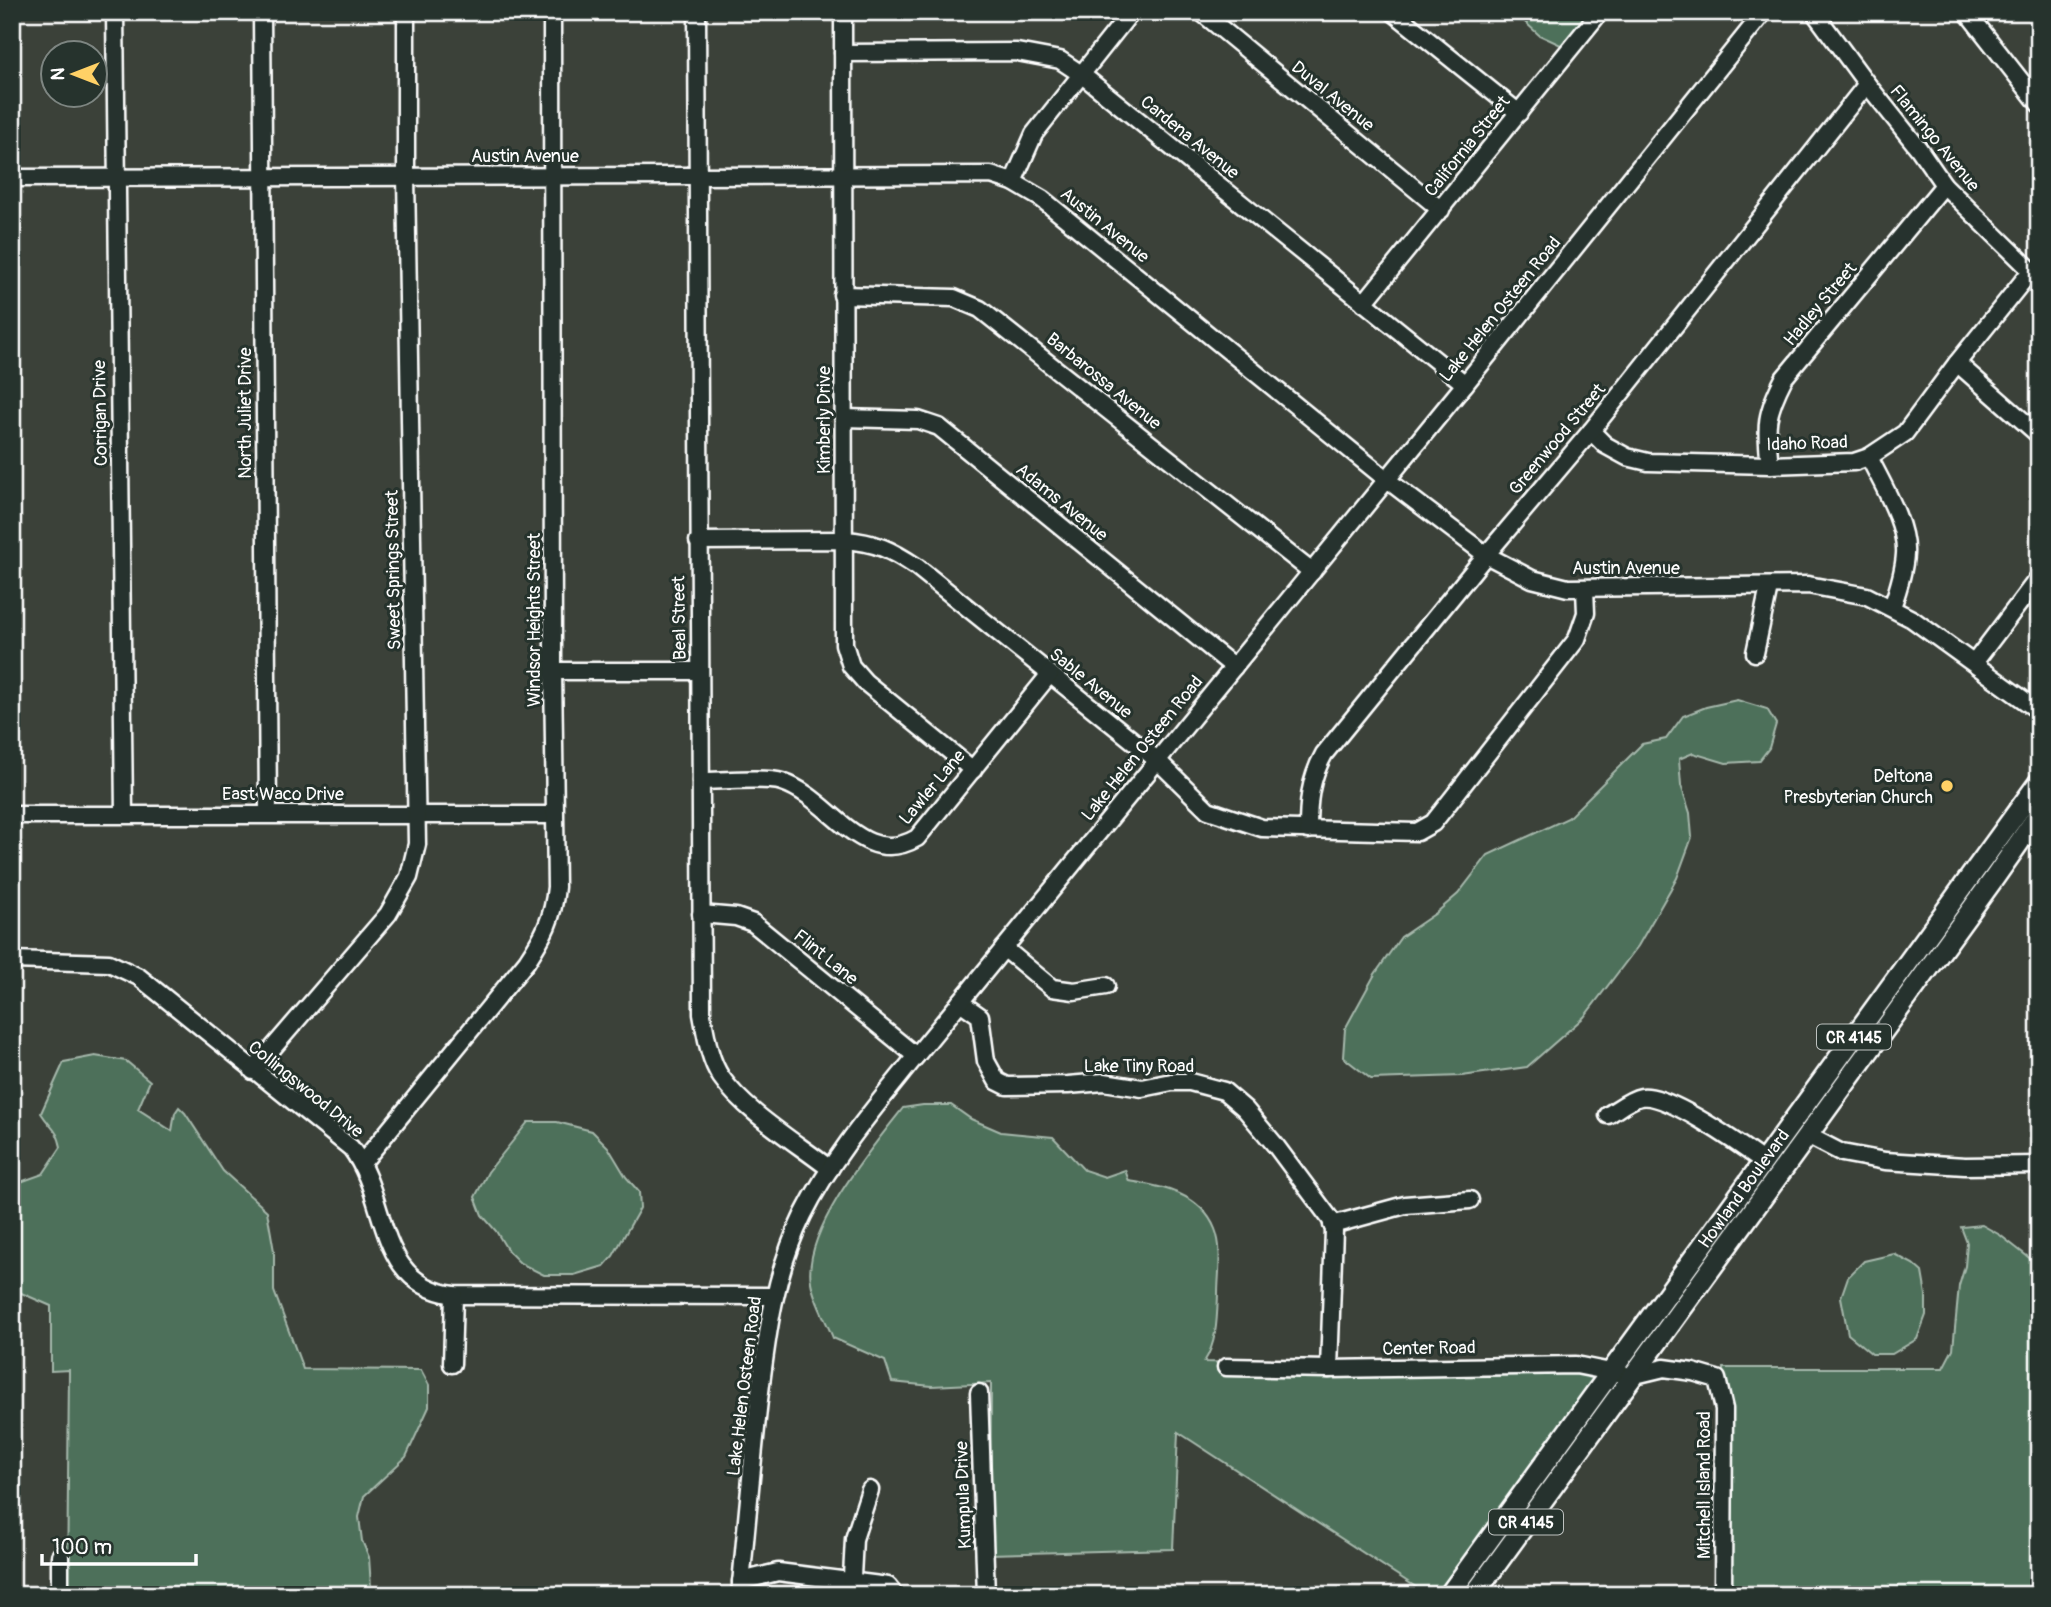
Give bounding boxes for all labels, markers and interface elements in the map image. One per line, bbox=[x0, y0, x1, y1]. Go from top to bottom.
north arrow bbox=[38, 38, 108, 108]
street label: Duval Avenue bbox=[1287, 56, 1379, 137]
text: N bbox=[46, 67, 70, 80]
street label: Flamingo Avenue bbox=[1885, 80, 1985, 196]
street label: Cardena Avenue bbox=[1135, 90, 1244, 184]
street label: California Street bbox=[1420, 90, 1516, 202]
street label: Austin Avenue bbox=[471, 145, 579, 168]
street label: Austin Avenue bbox=[1056, 183, 1154, 268]
street label: Lake Helen Osteen Road bbox=[1435, 232, 1566, 387]
street label: Hadley Street bbox=[1779, 257, 1863, 351]
street label: Barbarossa Avenue bbox=[1041, 328, 1166, 435]
street label: North Juliet Drive bbox=[234, 347, 257, 479]
street label: Corrigan Drive bbox=[88, 360, 113, 466]
street label: Kimberly Drive bbox=[813, 366, 836, 474]
street label: Greenwood Street bbox=[1504, 378, 1611, 500]
street label: Idaho Road bbox=[1766, 431, 1848, 456]
street label: Adams Avenue bbox=[1011, 458, 1112, 547]
street label: Sweet Springs Street bbox=[381, 489, 406, 650]
street label: Windsor Heights Street bbox=[523, 532, 546, 707]
street label: Austin Avenue bbox=[1572, 557, 1680, 580]
street label: Beal Street bbox=[667, 575, 692, 660]
street label: Sable Avenue bbox=[1045, 643, 1137, 724]
street label: Lake Helen Osteen Road bbox=[1077, 671, 1208, 826]
street label: Lawler Lane bbox=[894, 745, 971, 830]
place label: Deltona Presbyterian Church bbox=[1784, 765, 1933, 809]
marker: Deltona Presbyterian Church bbox=[1939, 778, 1955, 794]
street label: East Waco Drive bbox=[222, 783, 344, 806]
street label: Flint Lane bbox=[789, 924, 863, 990]
road number: CR 4145 bbox=[1817, 1024, 1891, 1050]
street label: Collingswood Drive bbox=[243, 1036, 368, 1143]
street label: Lake Tiny Road bbox=[1084, 1055, 1194, 1078]
street label: Howland Boulevard bbox=[1693, 1125, 1795, 1253]
street label: Lake Helen Osteen Road bbox=[722, 1295, 767, 1477]
street label: Center Road bbox=[1382, 1336, 1476, 1361]
street label: Mitchell Island Road bbox=[1693, 1411, 1716, 1559]
street label: Kumpula Drive bbox=[950, 1441, 977, 1549]
road number: CR 4145 bbox=[1489, 1510, 1563, 1534]
scale bar bbox=[42, 1523, 196, 1567]
text: 100 m bbox=[52, 1534, 112, 1561]

